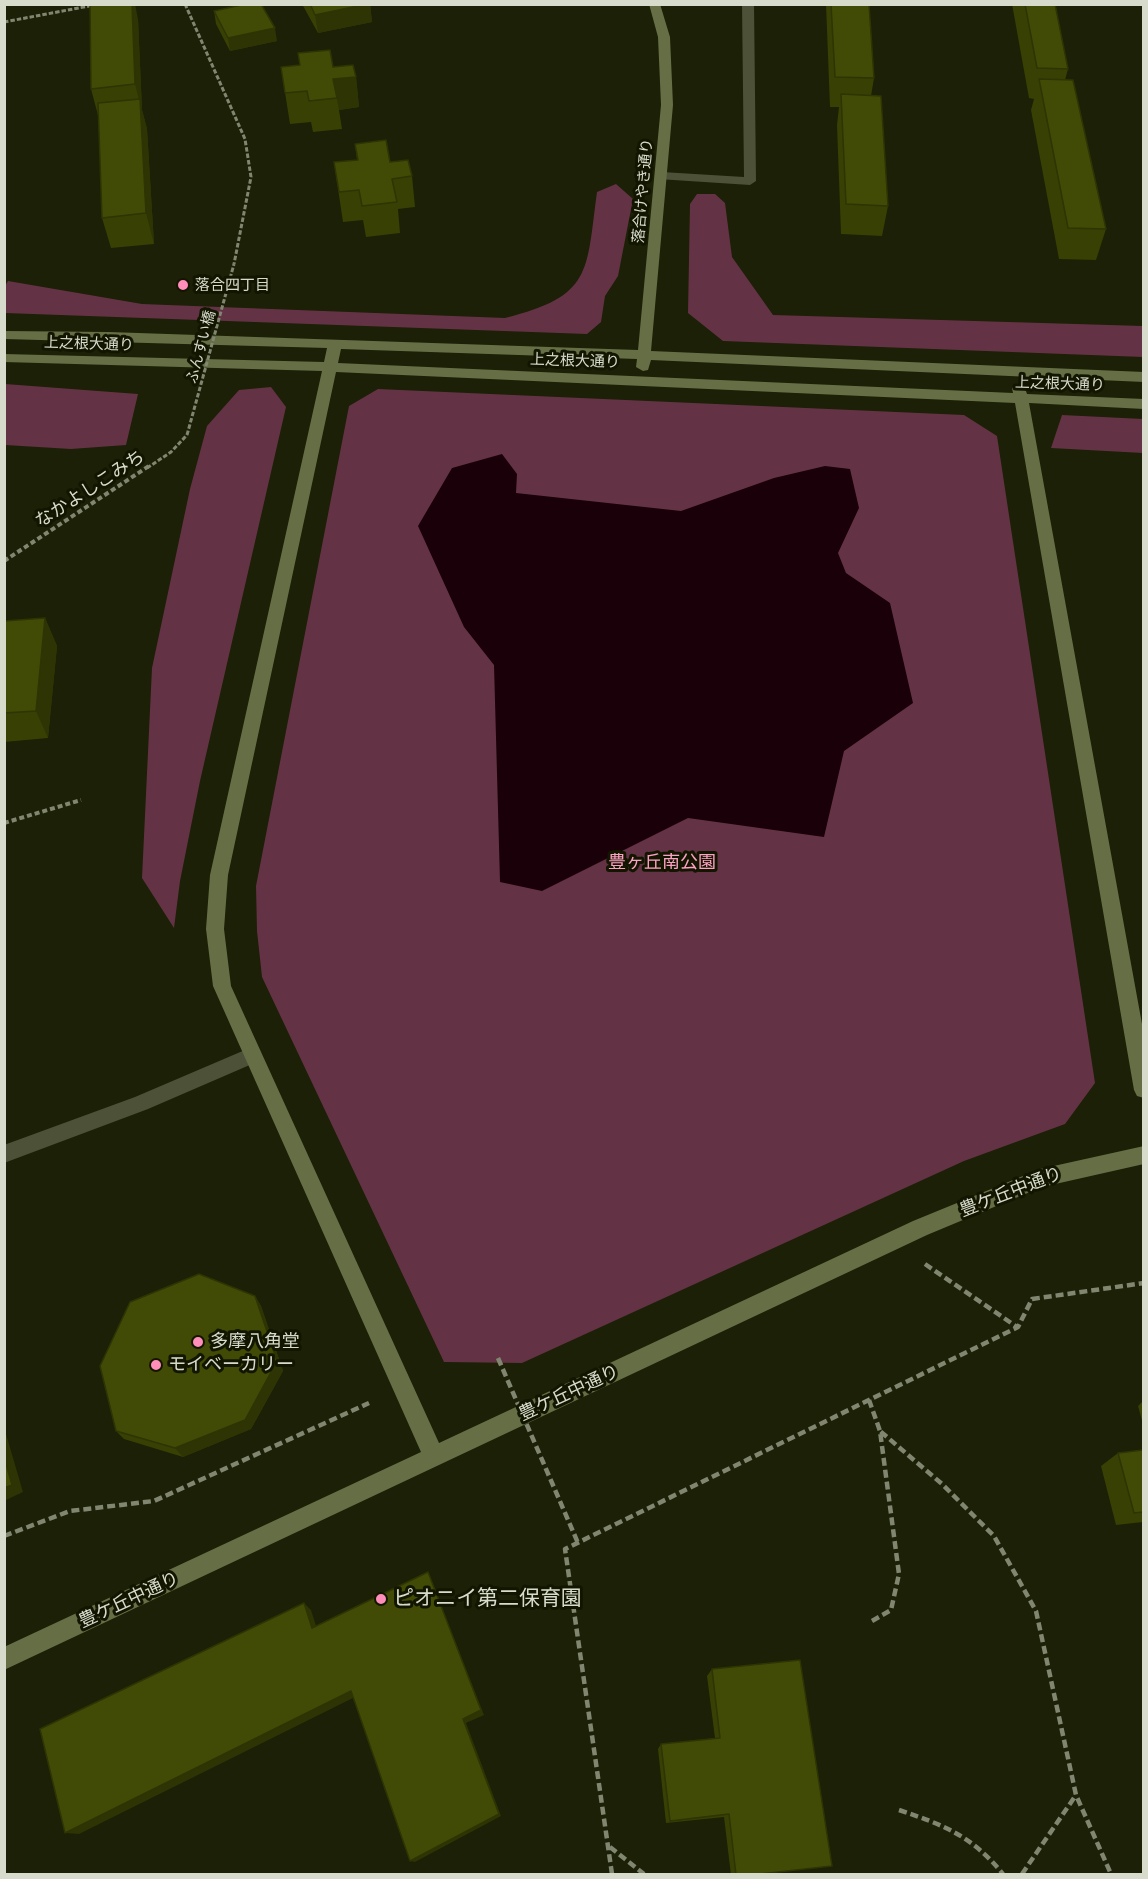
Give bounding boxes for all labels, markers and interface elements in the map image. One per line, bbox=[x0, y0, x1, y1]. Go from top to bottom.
street label: 落合けやき通り bbox=[629, 138, 657, 244]
place label: 落合四丁目 bbox=[195, 276, 270, 294]
marker: 落合四丁目 bbox=[176, 278, 190, 292]
street label: ふんすい橋 bbox=[183, 308, 219, 386]
street label: 上之根大通り bbox=[44, 333, 134, 355]
street label: 上之根大通り bbox=[530, 350, 620, 372]
street label: 上之根大通り bbox=[1015, 373, 1105, 395]
street label: なかよしこみち bbox=[31, 446, 149, 532]
park label: 豊ヶ丘南公園 bbox=[608, 852, 716, 874]
street label: 豊ケ丘中通り bbox=[957, 1163, 1065, 1221]
place label: 多摩八角堂 bbox=[210, 1331, 300, 1353]
marker: 多摩八角堂 bbox=[191, 1335, 205, 1349]
place label: モイベーカリー bbox=[168, 1354, 294, 1376]
marker: モイベーカリー bbox=[149, 1358, 163, 1372]
street label: 豊ケ丘中通り bbox=[515, 1360, 623, 1426]
street label: 豊ケ丘中通り bbox=[75, 1567, 183, 1633]
place label: ピオニイ第二保育園 bbox=[393, 1586, 582, 1612]
marker: ピオニイ第二保育園 bbox=[374, 1592, 388, 1606]

